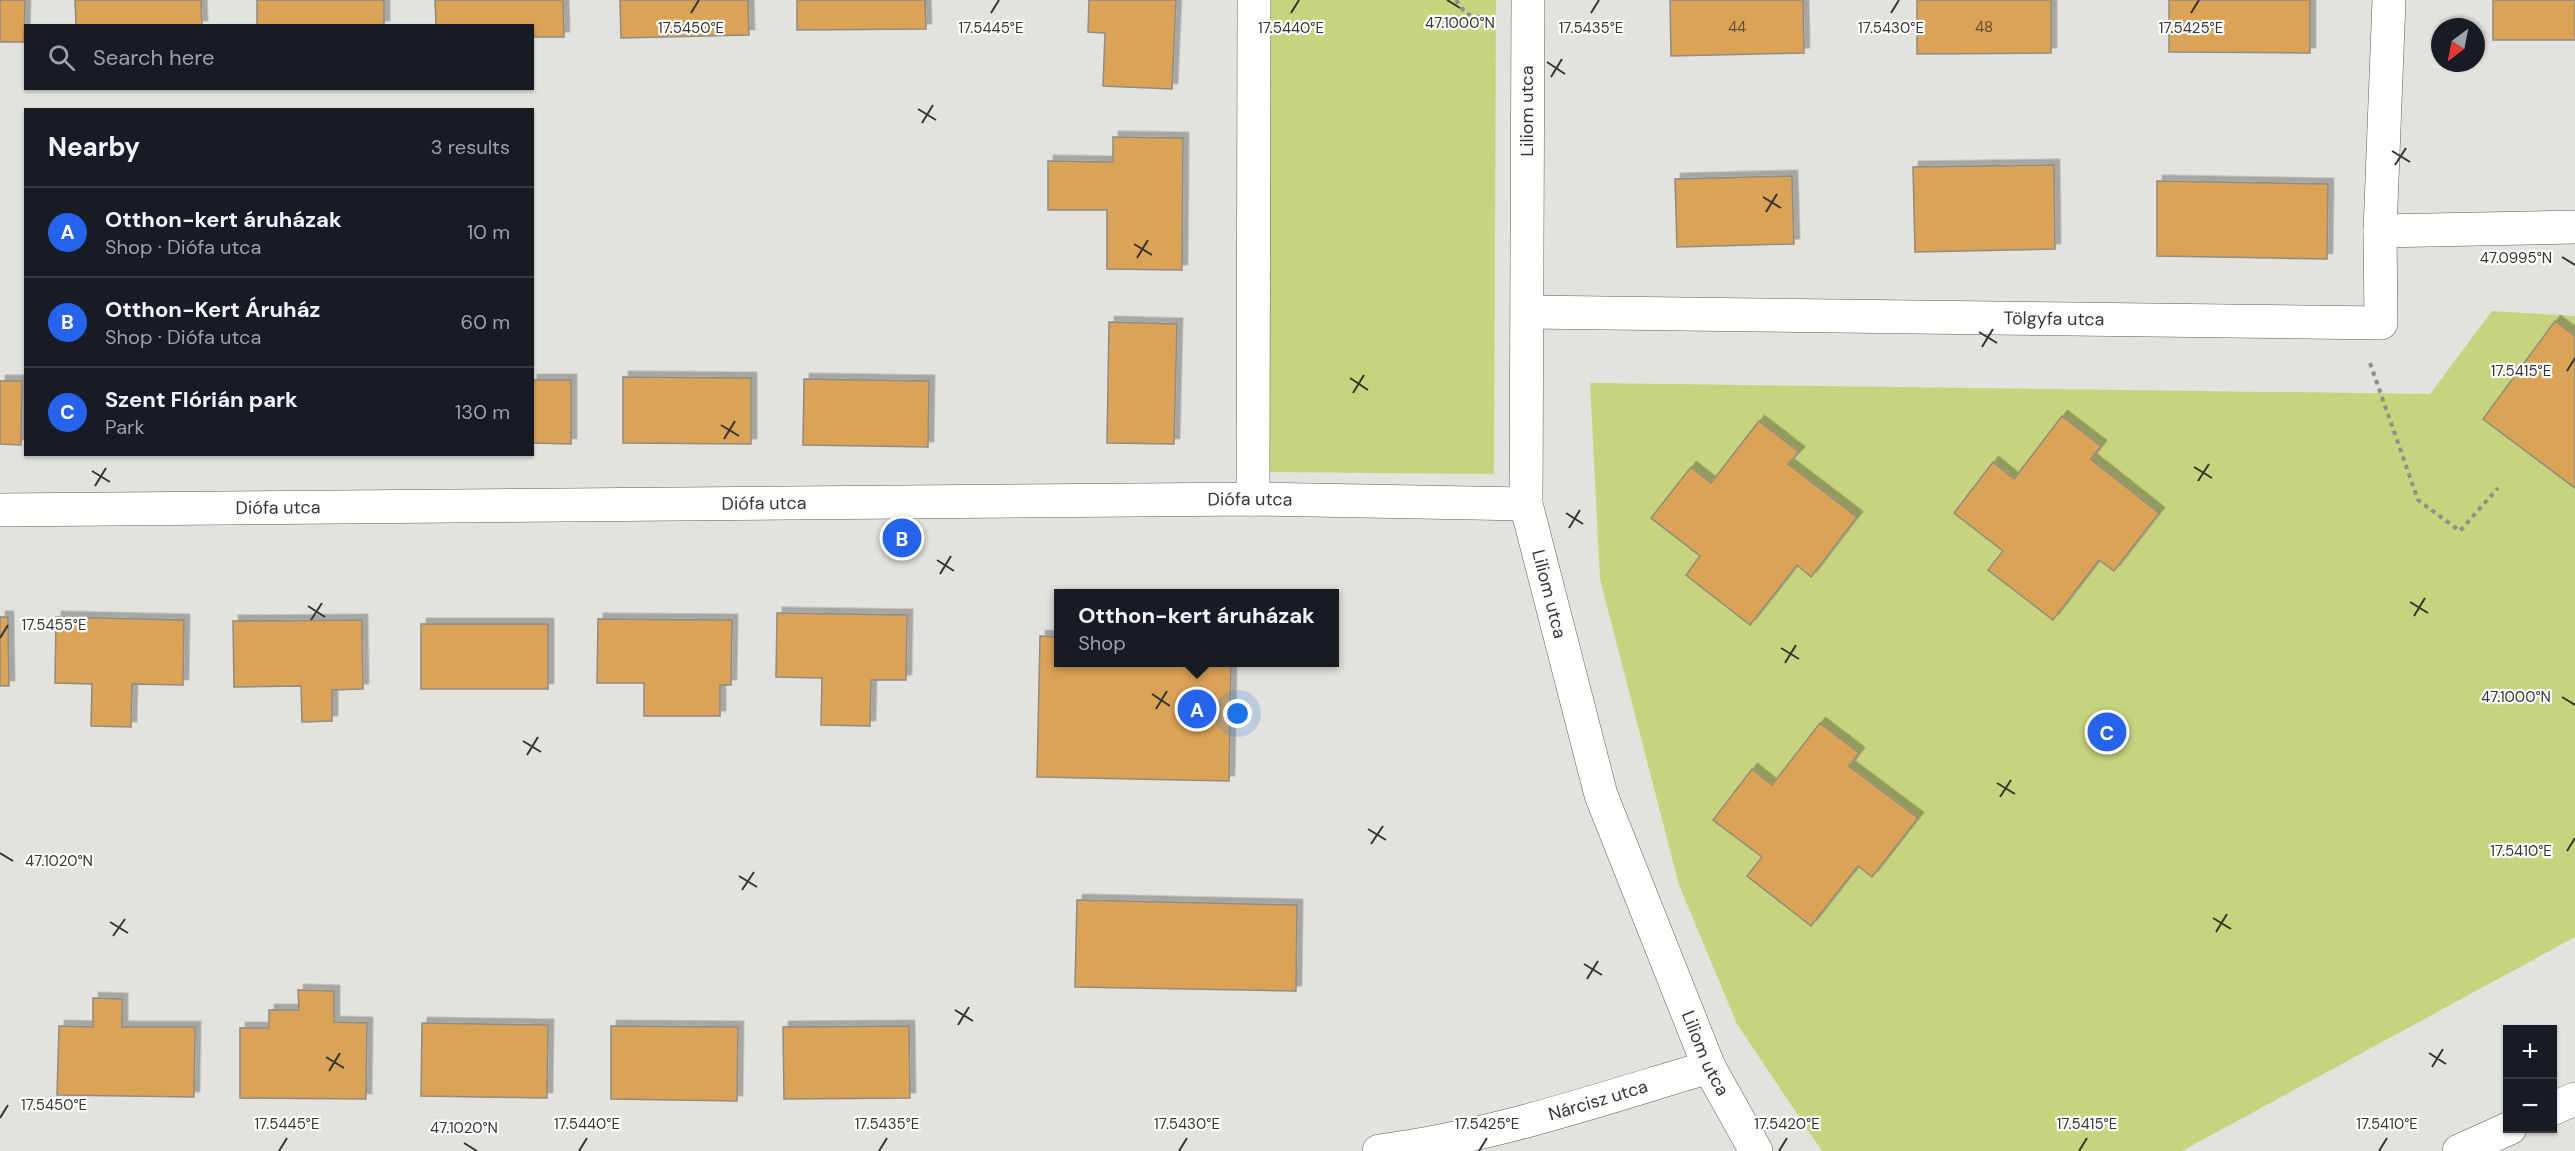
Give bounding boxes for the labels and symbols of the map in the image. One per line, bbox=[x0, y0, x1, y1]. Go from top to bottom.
text: 47.1000°N bbox=[1425, 13, 1495, 33]
house number: 44 bbox=[1728, 17, 1746, 37]
house number: 48 bbox=[1975, 17, 1993, 37]
text: 17.5450°E bbox=[658, 18, 724, 38]
text: 17.5445°E bbox=[959, 18, 1023, 38]
text: 17.5440°E bbox=[1258, 18, 1324, 38]
text: 17.5435°E bbox=[1559, 18, 1623, 38]
text: 17.5430°E bbox=[1858, 18, 1924, 38]
text: 17.5425°E bbox=[2159, 18, 2223, 38]
north arrow bbox=[2431, 18, 2485, 72]
street label: Liliom utca bbox=[1515, 66, 1539, 156]
text: 47.0995°N bbox=[2480, 248, 2552, 268]
street label: Tölgyfa utca bbox=[2003, 306, 2105, 331]
text: 17.5415°E bbox=[2491, 361, 2551, 381]
street label: Diófa utca bbox=[1207, 487, 1293, 512]
street label: Diófa utca bbox=[721, 491, 807, 516]
street label: Diófa utca bbox=[235, 495, 321, 520]
pin: B bbox=[882, 516, 922, 560]
street label: Liliom utca bbox=[1526, 547, 1572, 641]
text: 17.5455°E bbox=[22, 615, 86, 635]
pin: A bbox=[1178, 686, 1216, 732]
text: 47.1000°N bbox=[2481, 687, 2551, 707]
your location bbox=[1223, 699, 1252, 728]
pin: C bbox=[2088, 710, 2126, 754]
text: 17.5410°E bbox=[2490, 841, 2552, 861]
text: 47.1020°N bbox=[25, 851, 93, 871]
street label: Liliom utca bbox=[1676, 1007, 1735, 1100]
street label: Nárcisz utca bbox=[1546, 1074, 1651, 1126]
text: 17.5450°E bbox=[21, 1095, 87, 1115]
text: 17.5445°E bbox=[255, 1114, 319, 1134]
text: 17.5440°E bbox=[554, 1114, 620, 1134]
text: 17.5435°E bbox=[855, 1114, 919, 1134]
text: 17.5430°E bbox=[1154, 1114, 1220, 1134]
text: 17.5425°E bbox=[1455, 1114, 1519, 1134]
text: 17.5420°E bbox=[1754, 1114, 1820, 1134]
text: 17.5415°E bbox=[2057, 1114, 2117, 1134]
text: 17.5410°E bbox=[2356, 1114, 2418, 1134]
text: 47.1020°N bbox=[430, 1118, 498, 1138]

